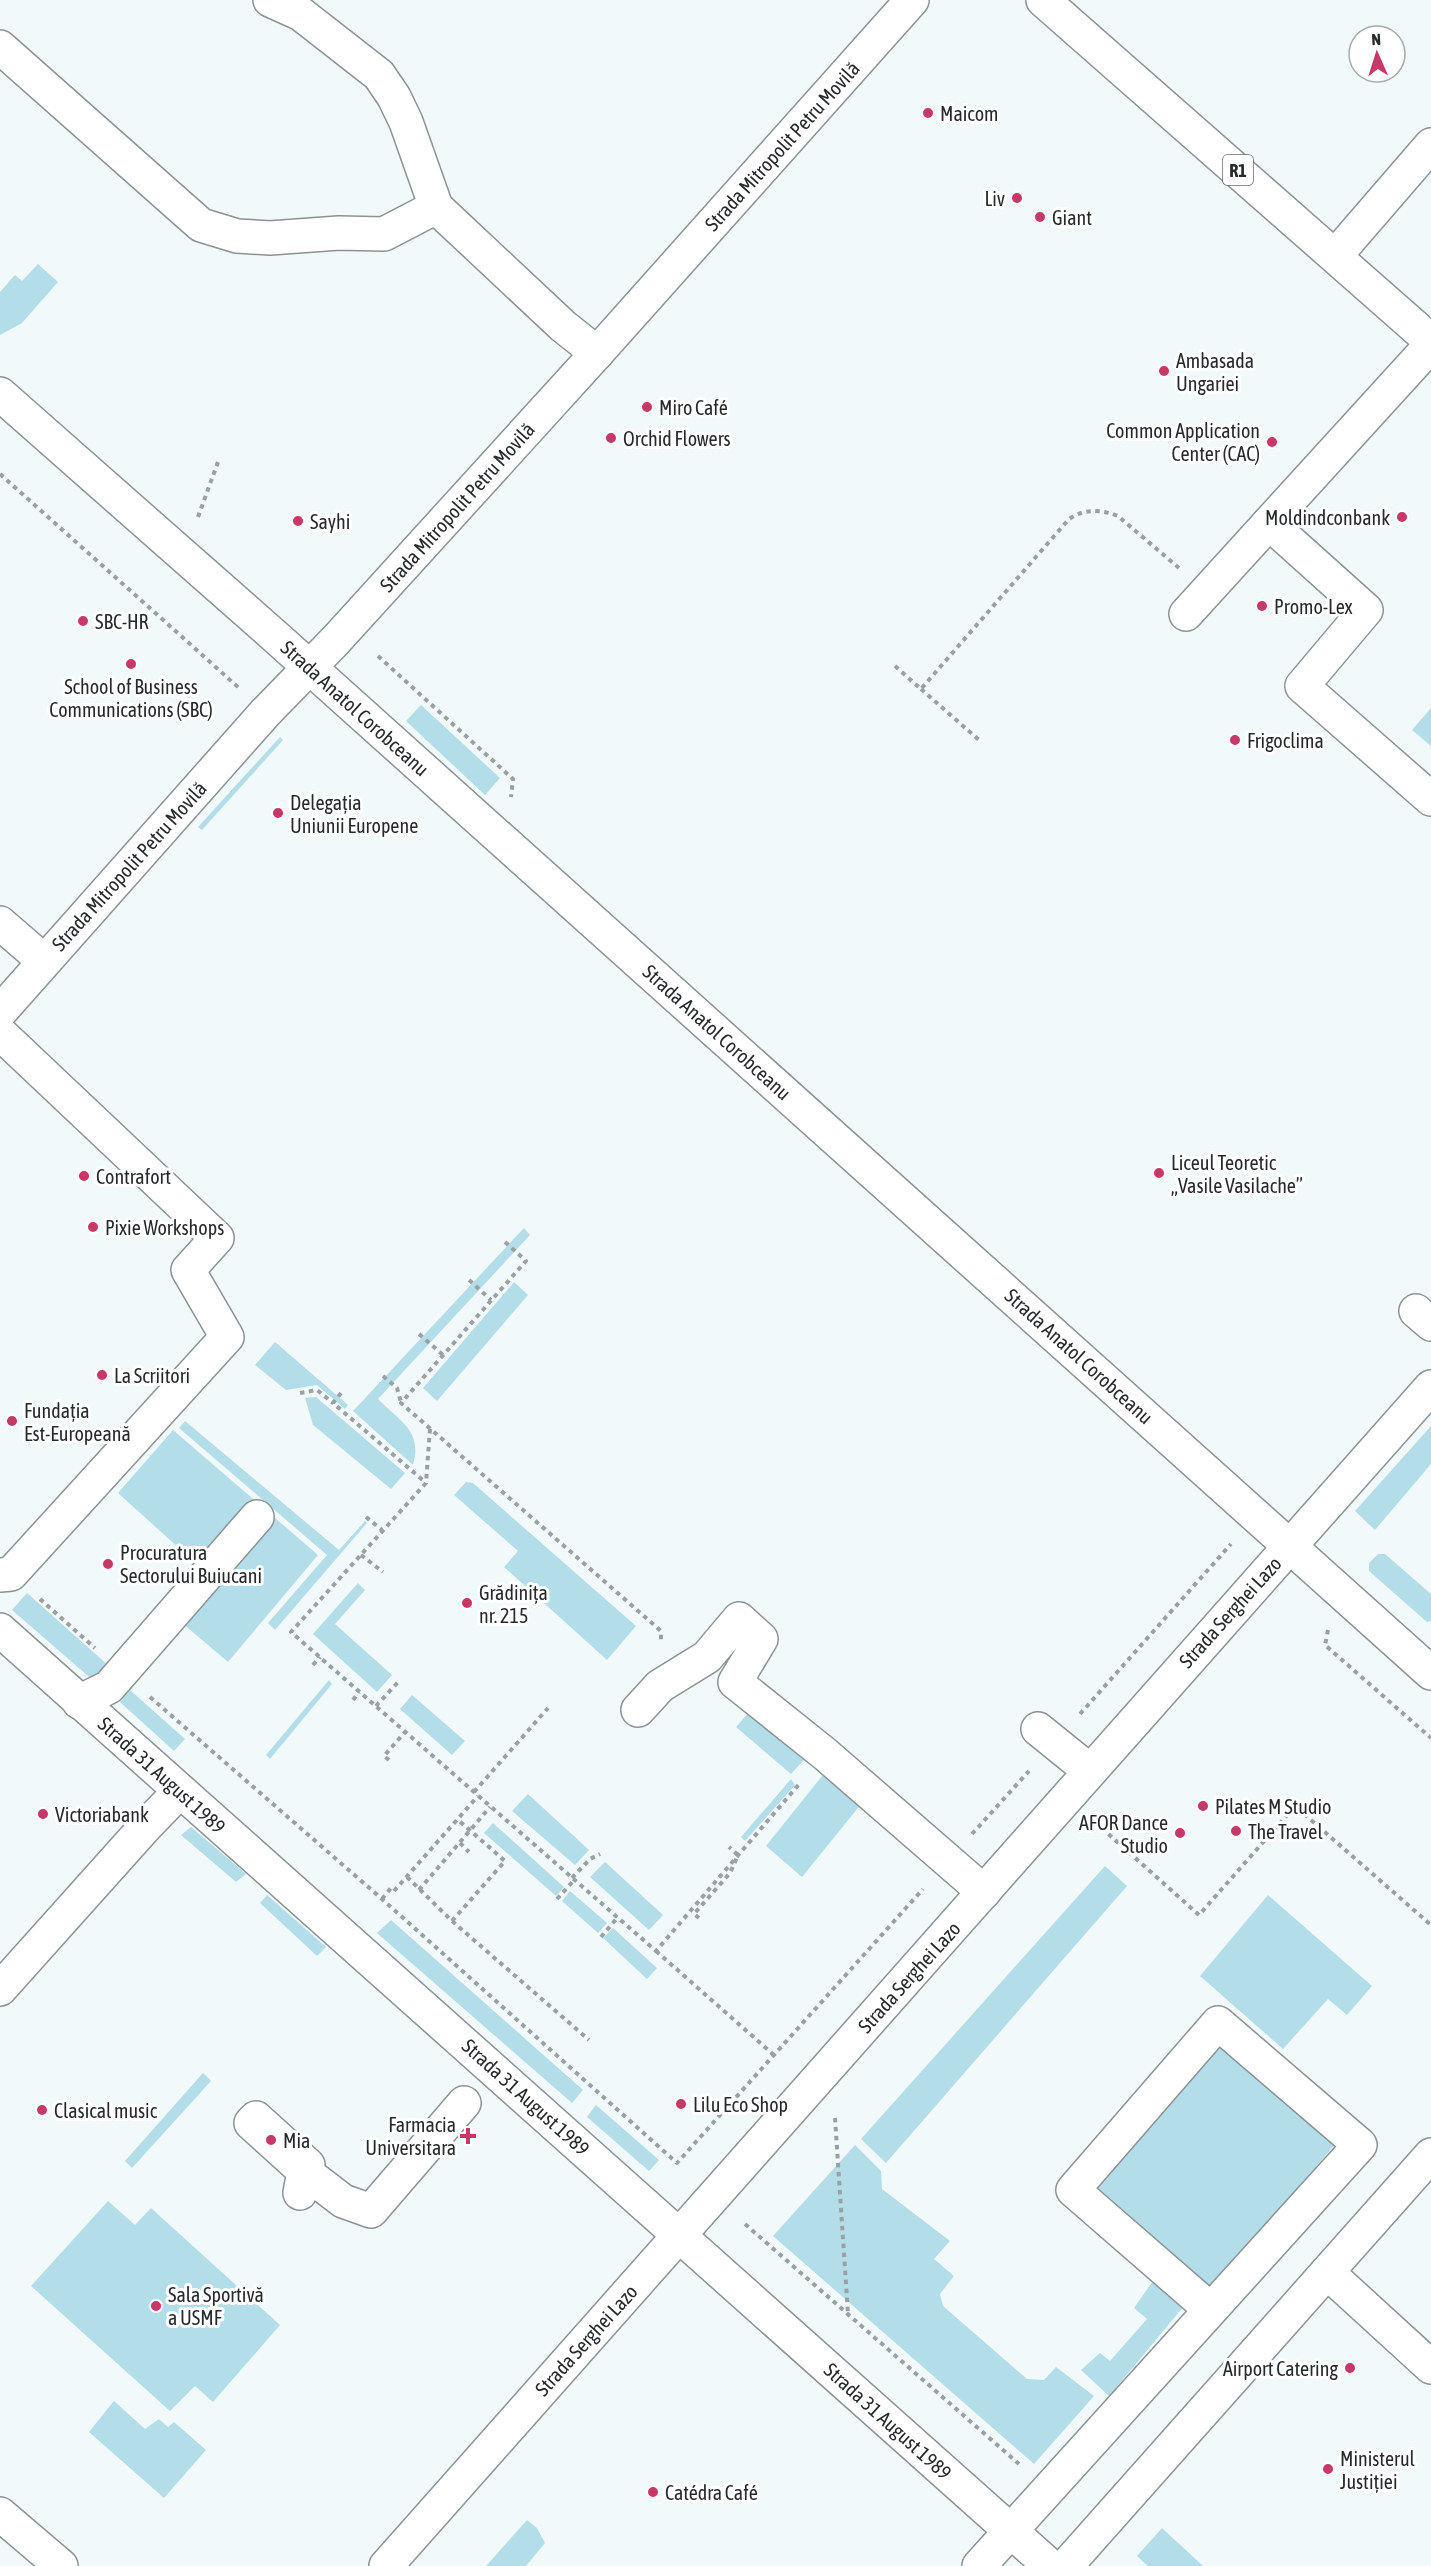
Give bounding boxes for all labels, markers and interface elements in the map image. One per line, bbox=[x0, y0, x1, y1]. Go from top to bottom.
north arrow bbox=[1347, 24, 1407, 84]
text: N bbox=[1371, 30, 1381, 48]
street label: Strada Mitropolit Petru Movilă bbox=[700, 57, 864, 235]
place label: Maicom bbox=[940, 102, 999, 125]
marker: Maicom bbox=[921, 106, 935, 120]
road number: R1 bbox=[1223, 155, 1253, 185]
place label: Liv bbox=[984, 187, 1005, 210]
marker: Liv bbox=[1010, 191, 1024, 205]
place label: Giant bbox=[1052, 206, 1092, 229]
marker: Giant bbox=[1033, 210, 1047, 224]
place label: Ambasada Ungariei bbox=[1176, 349, 1254, 395]
marker: Ambasada Ungariei bbox=[1157, 364, 1171, 378]
place label: Miro Café bbox=[659, 396, 728, 419]
marker: Miro Café bbox=[640, 400, 654, 414]
street label: Strada Mitropolit Petru Movilă bbox=[375, 418, 539, 596]
place label: Common Application Center (CAC) bbox=[1106, 419, 1260, 465]
place label: Orchid Flowers bbox=[623, 427, 731, 450]
marker: Orchid Flowers bbox=[604, 431, 618, 445]
marker: Common Application Center (CAC) bbox=[1265, 435, 1279, 449]
place label: Moldindconbank bbox=[1265, 506, 1390, 529]
place label: Sayhi bbox=[310, 510, 350, 533]
marker: Moldindconbank bbox=[1395, 510, 1409, 524]
marker: Sayhi bbox=[291, 514, 305, 528]
place label: Promo-Lex bbox=[1274, 595, 1353, 618]
marker: Promo-Lex bbox=[1255, 599, 1269, 613]
place label: SBC-HR bbox=[95, 610, 149, 633]
marker: SBC-HR bbox=[76, 614, 90, 628]
street label: Strada Anatol Corobceanu bbox=[276, 636, 434, 780]
marker: School of Business Communications (SBC) bbox=[124, 657, 138, 671]
place label: School of Business Communications (SBC) bbox=[49, 675, 213, 721]
place label: Frigoclima bbox=[1247, 729, 1324, 752]
marker: Frigoclima bbox=[1228, 733, 1242, 747]
street label: Strada Mitropolit Petru Movilă bbox=[47, 777, 211, 955]
place label: Delegația Uniunii Europene bbox=[290, 791, 418, 837]
marker: Delegația Uniunii Europene bbox=[271, 806, 285, 820]
street label: Strada Anatol Corobceanu bbox=[638, 960, 796, 1104]
place label: Liceul Teoretic „Vasile Vasilache” bbox=[1171, 1151, 1303, 1197]
place label: Contrafort bbox=[96, 1165, 171, 1188]
marker: Liceul Teoretic „Vasile Vasilache” bbox=[1152, 1166, 1166, 1180]
marker: Contrafort bbox=[77, 1169, 91, 1183]
place label: Pixie Workshops bbox=[105, 1216, 224, 1239]
marker: Pixie Workshops bbox=[86, 1220, 100, 1234]
street label: Strada Anatol Corobceanu bbox=[1000, 1284, 1158, 1428]
place label: La Scriitori bbox=[114, 1364, 190, 1387]
marker: La Scriitori bbox=[95, 1368, 109, 1382]
place label: Fundația Est-Europeană bbox=[24, 1399, 131, 1445]
marker: Fundația Est-Europeană bbox=[5, 1414, 19, 1428]
place label: Procuratura Sectorului Buiucani bbox=[120, 1541, 262, 1587]
street label: Strada Serghei Lazo bbox=[1174, 1552, 1286, 1672]
marker: Procuratura Sectorului Buiucani bbox=[101, 1557, 115, 1571]
place label: Grădinița nr. 215 bbox=[479, 1581, 548, 1627]
marker: Grădinița nr. 215 bbox=[460, 1596, 474, 1610]
street label: Strada 31 August 1989 bbox=[94, 1712, 230, 1838]
place label: Pilates M Studio bbox=[1215, 1795, 1331, 1818]
marker: Pilates M Studio bbox=[1196, 1799, 1210, 1813]
place label: Victoriabank bbox=[55, 1803, 149, 1826]
marker: Victoriabank bbox=[36, 1807, 50, 1821]
place label: AFOR Dance Studio bbox=[1079, 1811, 1168, 1857]
place label: The Travel bbox=[1248, 1820, 1323, 1843]
marker: The Travel bbox=[1229, 1824, 1243, 1838]
marker: AFOR Dance Studio bbox=[1173, 1826, 1187, 1840]
street label: Strada Serghei Lazo bbox=[853, 1917, 965, 2037]
street label: Strada 31 August 1989 bbox=[458, 2034, 594, 2160]
place label: Lilu Eco Shop bbox=[693, 2093, 788, 2116]
marker: Lilu Eco Shop bbox=[674, 2097, 688, 2111]
place label: Clasical music bbox=[54, 2099, 158, 2122]
marker: Clasical music bbox=[35, 2103, 49, 2117]
place label: Farmacia Universitara bbox=[365, 2113, 456, 2159]
place label: Mia bbox=[283, 2129, 310, 2152]
marker: Farmacia Universitara bbox=[461, 2129, 475, 2143]
marker: Mia bbox=[264, 2133, 278, 2147]
street label: Strada Serghei Lazo bbox=[530, 2280, 642, 2400]
place label: Sala Sportivă a USMF bbox=[168, 2283, 264, 2329]
marker: Sala Sportivă a USMF bbox=[149, 2299, 163, 2313]
place label: Airport Catering bbox=[1223, 2357, 1338, 2380]
street label: Strada 31 August 1989 bbox=[820, 2358, 956, 2484]
marker: Airport Catering bbox=[1343, 2361, 1357, 2375]
place label: Ministerul Justiției bbox=[1340, 2447, 1416, 2493]
marker: Ministerul Justiției bbox=[1321, 2462, 1335, 2476]
place label: Catédra Café bbox=[665, 2481, 758, 2504]
marker: Catédra Café bbox=[646, 2485, 660, 2499]

